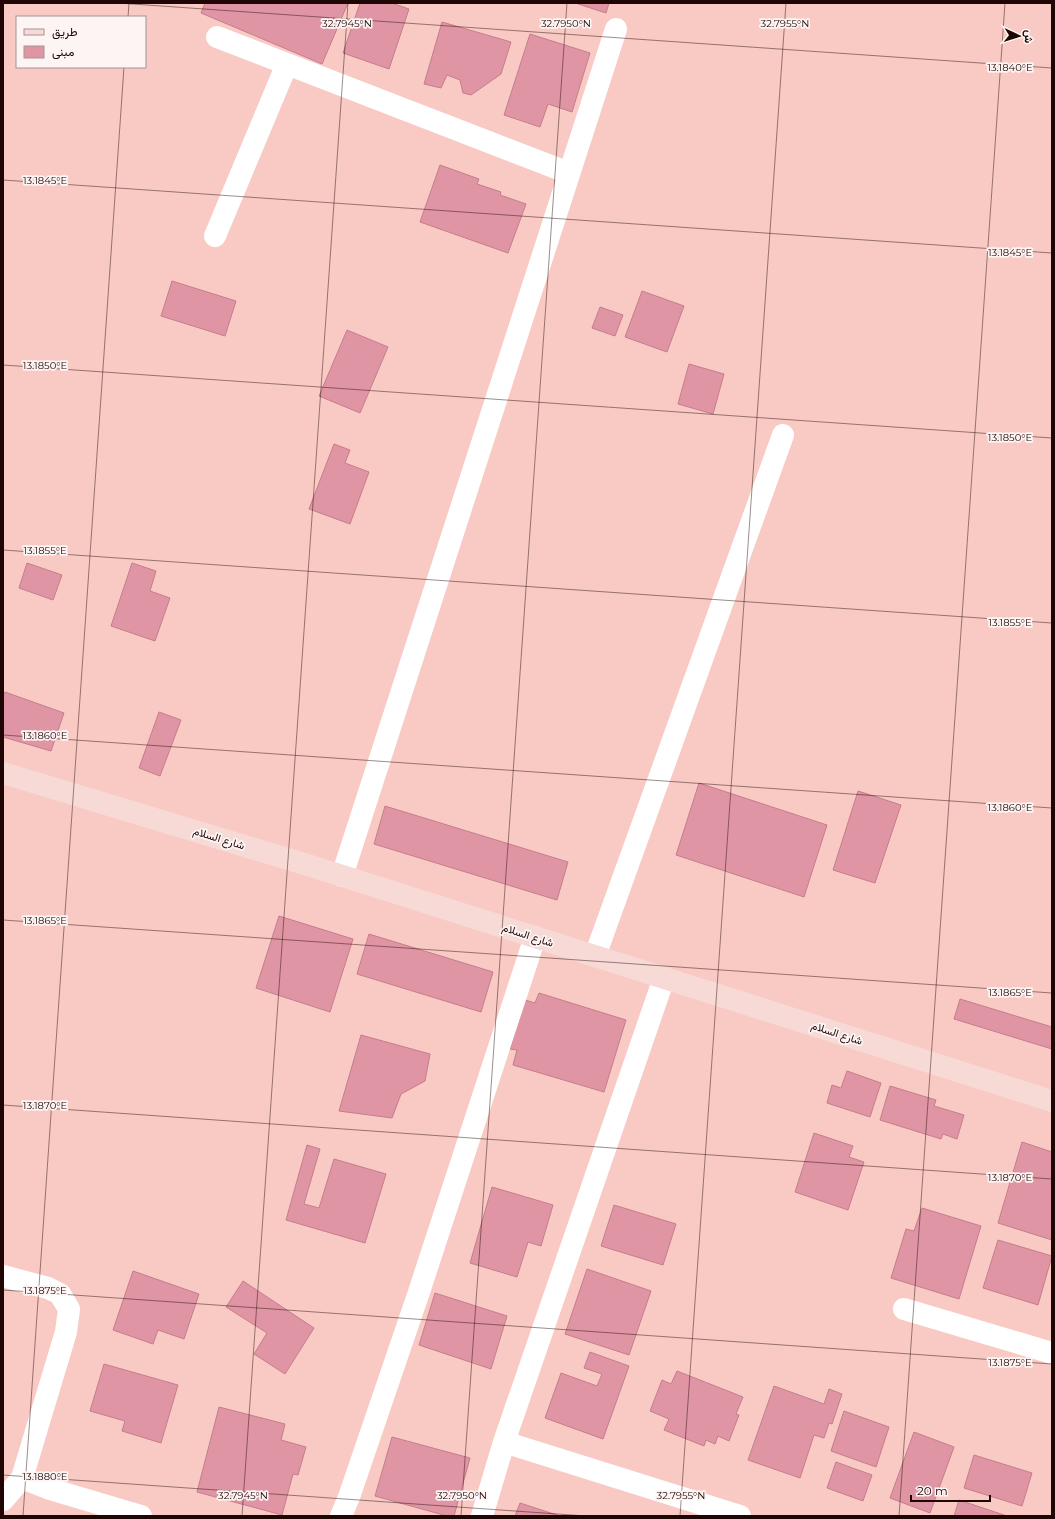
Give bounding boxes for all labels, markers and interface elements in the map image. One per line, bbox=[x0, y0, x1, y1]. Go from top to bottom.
legend bbox=[16, 16, 146, 68]
north arrow bbox=[999, 16, 1039, 56]
text: 32.7945°N bbox=[322, 17, 372, 30]
text: 32.7950°N bbox=[541, 17, 591, 30]
text: 32.7955°N bbox=[761, 17, 809, 30]
text: طريق bbox=[52, 24, 78, 40]
text: ش bbox=[1022, 30, 1036, 44]
text: مبنى bbox=[52, 44, 74, 60]
text: 13.1840°E bbox=[987, 61, 1033, 74]
text: 13.1845°E bbox=[23, 174, 67, 187]
text: 13.1845°E bbox=[988, 246, 1032, 259]
text: 13.1850°E bbox=[23, 359, 68, 372]
text: 13.1850°E bbox=[988, 431, 1033, 444]
text: 13.1855°E bbox=[23, 544, 67, 557]
text: 13.1855°E bbox=[988, 616, 1032, 629]
text: 13.1860°E bbox=[23, 729, 68, 742]
text: 13.1860°E bbox=[988, 801, 1033, 814]
street label: شارع السلام bbox=[191, 824, 247, 854]
text: 13.1865°E bbox=[23, 914, 67, 927]
street label: شارع السلام bbox=[500, 920, 556, 951]
text: 13.1865°E bbox=[988, 986, 1032, 999]
street label: شارع السلام bbox=[809, 1018, 865, 1049]
text: 13.1870°E bbox=[23, 1099, 68, 1112]
text: 13.1870°E bbox=[988, 1171, 1033, 1184]
text: 13.1875°E bbox=[23, 1284, 67, 1297]
text: 13.1875°E bbox=[988, 1356, 1032, 1369]
text: 13.1880°E bbox=[22, 1470, 68, 1483]
scale bar bbox=[911, 1477, 990, 1503]
text: 20 m bbox=[917, 1483, 948, 1498]
text: 32.7945°N bbox=[218, 1489, 268, 1502]
text: 32.7950°N bbox=[437, 1489, 487, 1502]
text: 32.7955°N bbox=[657, 1489, 705, 1502]

